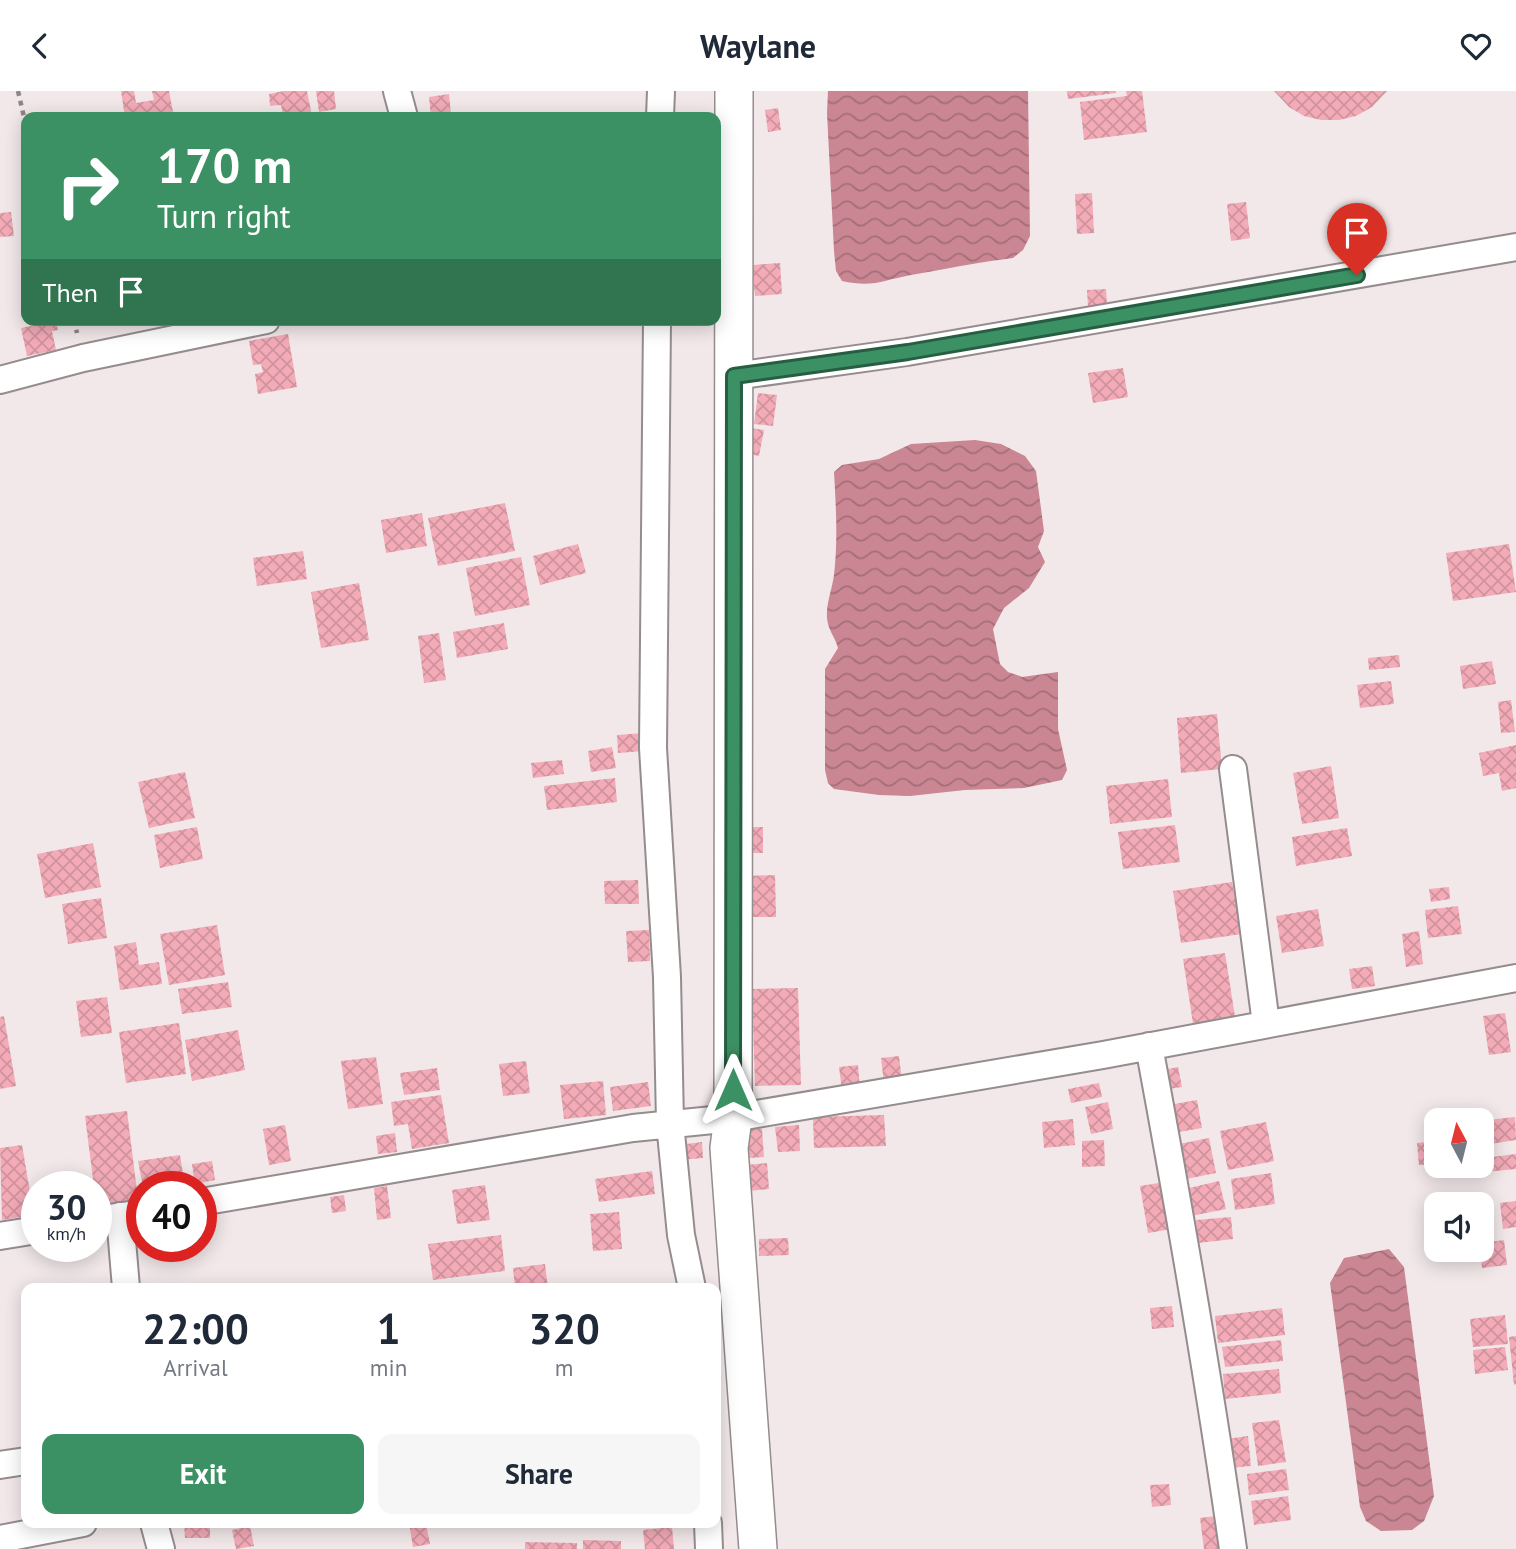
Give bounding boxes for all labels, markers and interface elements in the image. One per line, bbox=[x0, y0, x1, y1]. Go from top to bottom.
text: Waylane bbox=[700, 25, 816, 67]
icon: back bbox=[21, 27, 59, 65]
icon: heart bbox=[1457, 27, 1495, 65]
text: 170 m bbox=[157, 133, 292, 197]
icon: right bbox=[42, 140, 133, 231]
text: Turn right bbox=[157, 195, 291, 237]
pin bbox=[1327, 203, 1387, 275]
icon: arrive bbox=[1338, 214, 1376, 252]
icon: arrive bbox=[112, 273, 150, 311]
text: Then bbox=[42, 276, 98, 309]
position arrow bbox=[696, 1053, 770, 1127]
north arrow bbox=[1424, 1108, 1494, 1178]
map controls bbox=[1424, 1108, 1494, 1262]
speed limit sign: 40 bbox=[126, 1171, 217, 1262]
text: 30 bbox=[47, 1184, 86, 1230]
button: sound bbox=[1424, 1192, 1494, 1262]
text: km/h bbox=[47, 1222, 86, 1245]
text: 22:00 bbox=[142, 1301, 249, 1356]
text: 1 bbox=[377, 1301, 400, 1356]
text: 320 bbox=[528, 1301, 600, 1356]
text: Arrival bbox=[163, 1353, 228, 1382]
text: min bbox=[370, 1353, 407, 1382]
text: m bbox=[555, 1353, 573, 1382]
button: Exit bbox=[42, 1434, 364, 1514]
button: Share bbox=[378, 1434, 700, 1514]

